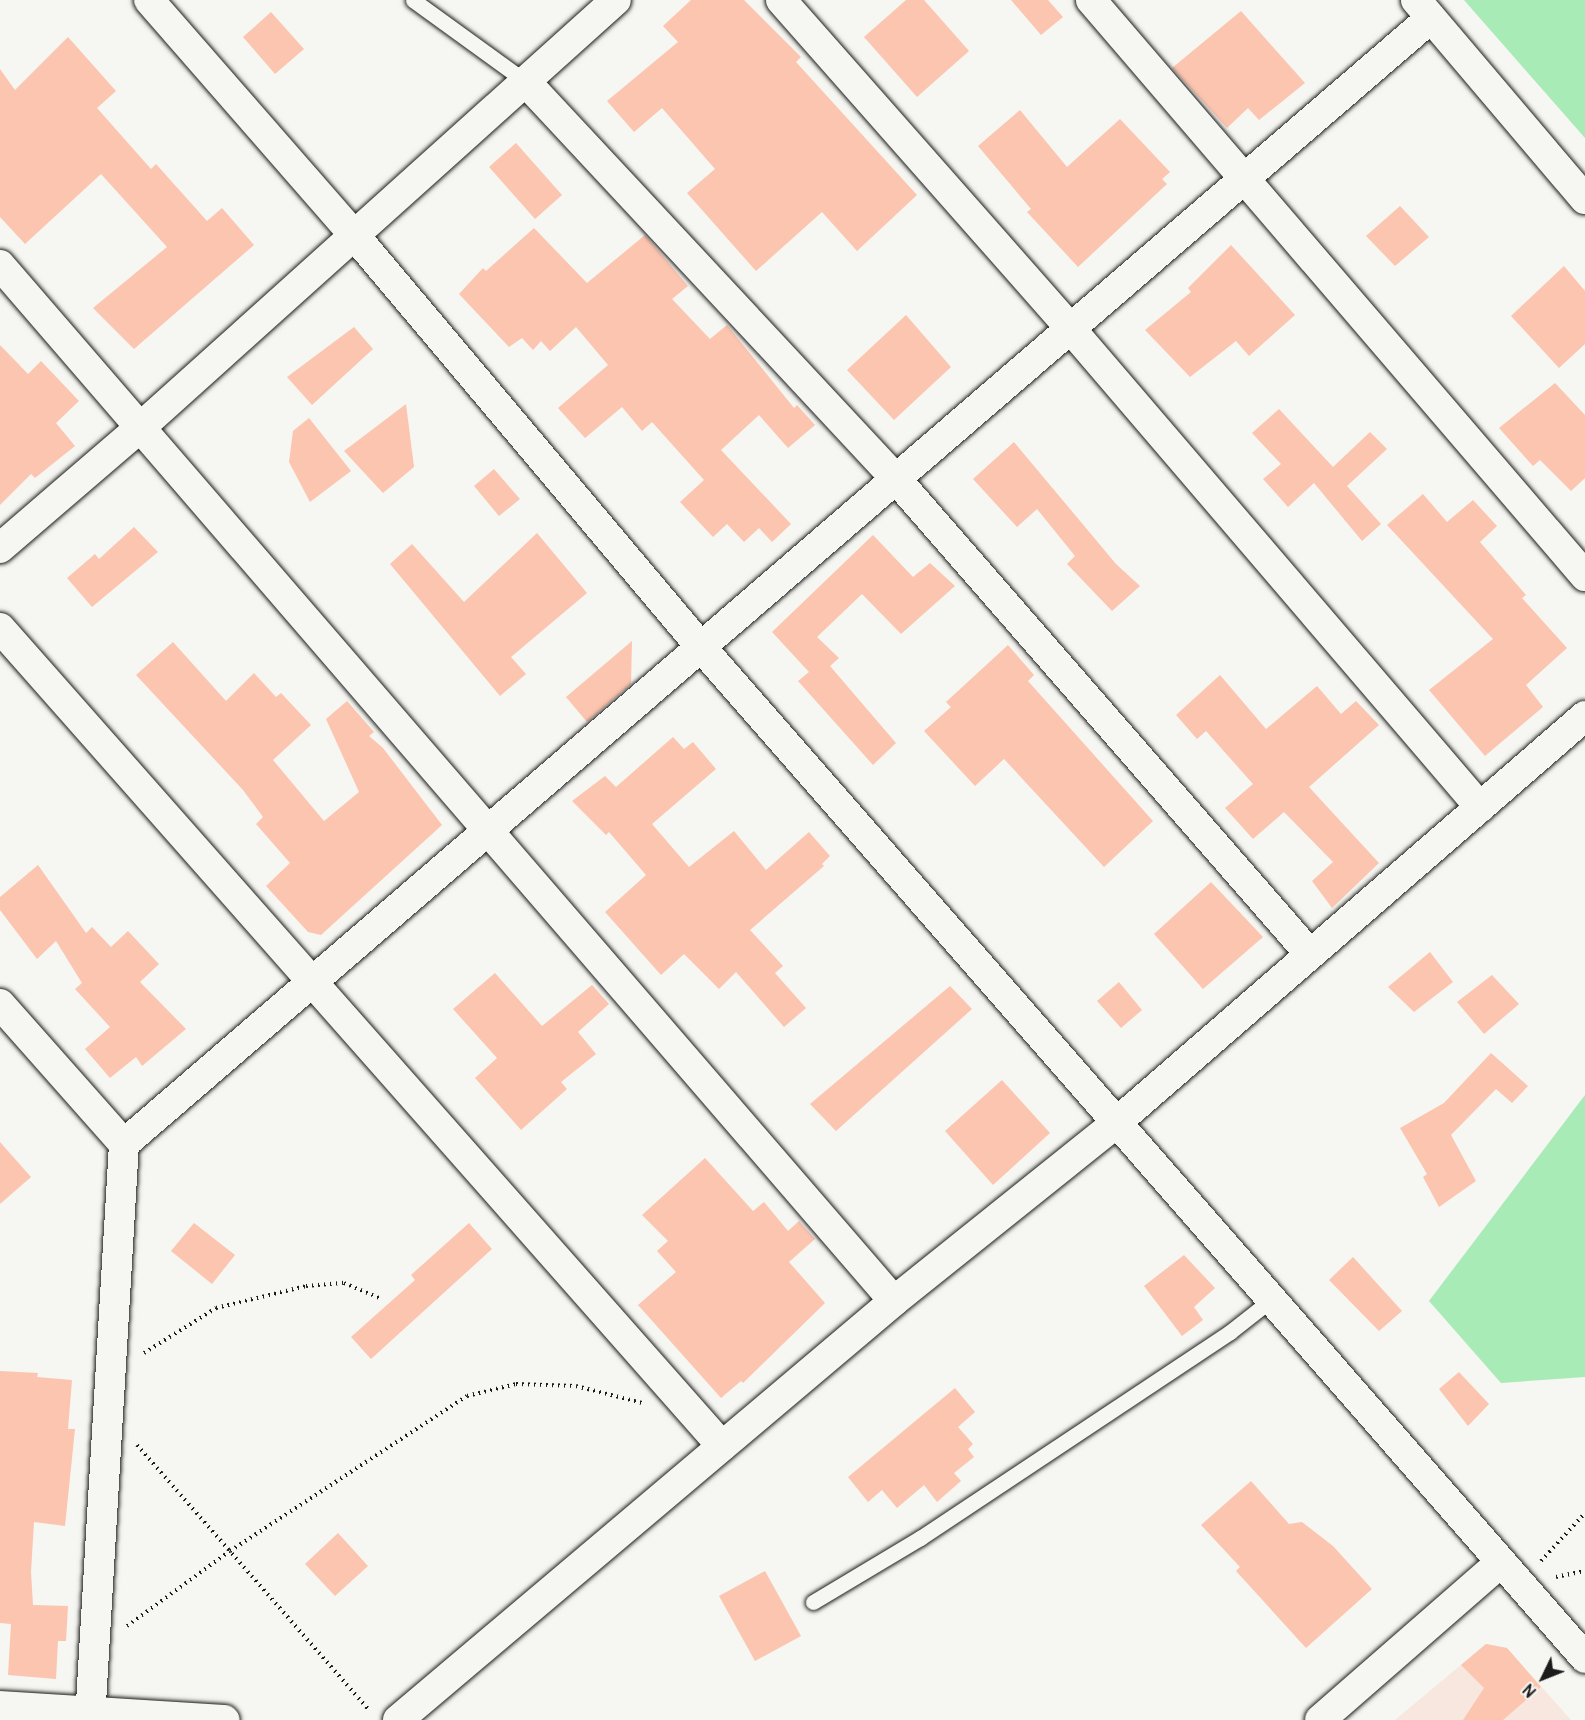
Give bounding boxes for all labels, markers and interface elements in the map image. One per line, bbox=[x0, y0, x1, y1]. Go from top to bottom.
north arrow bbox=[1513, 1648, 1573, 1708]
text: N bbox=[1519, 1680, 1541, 1701]

